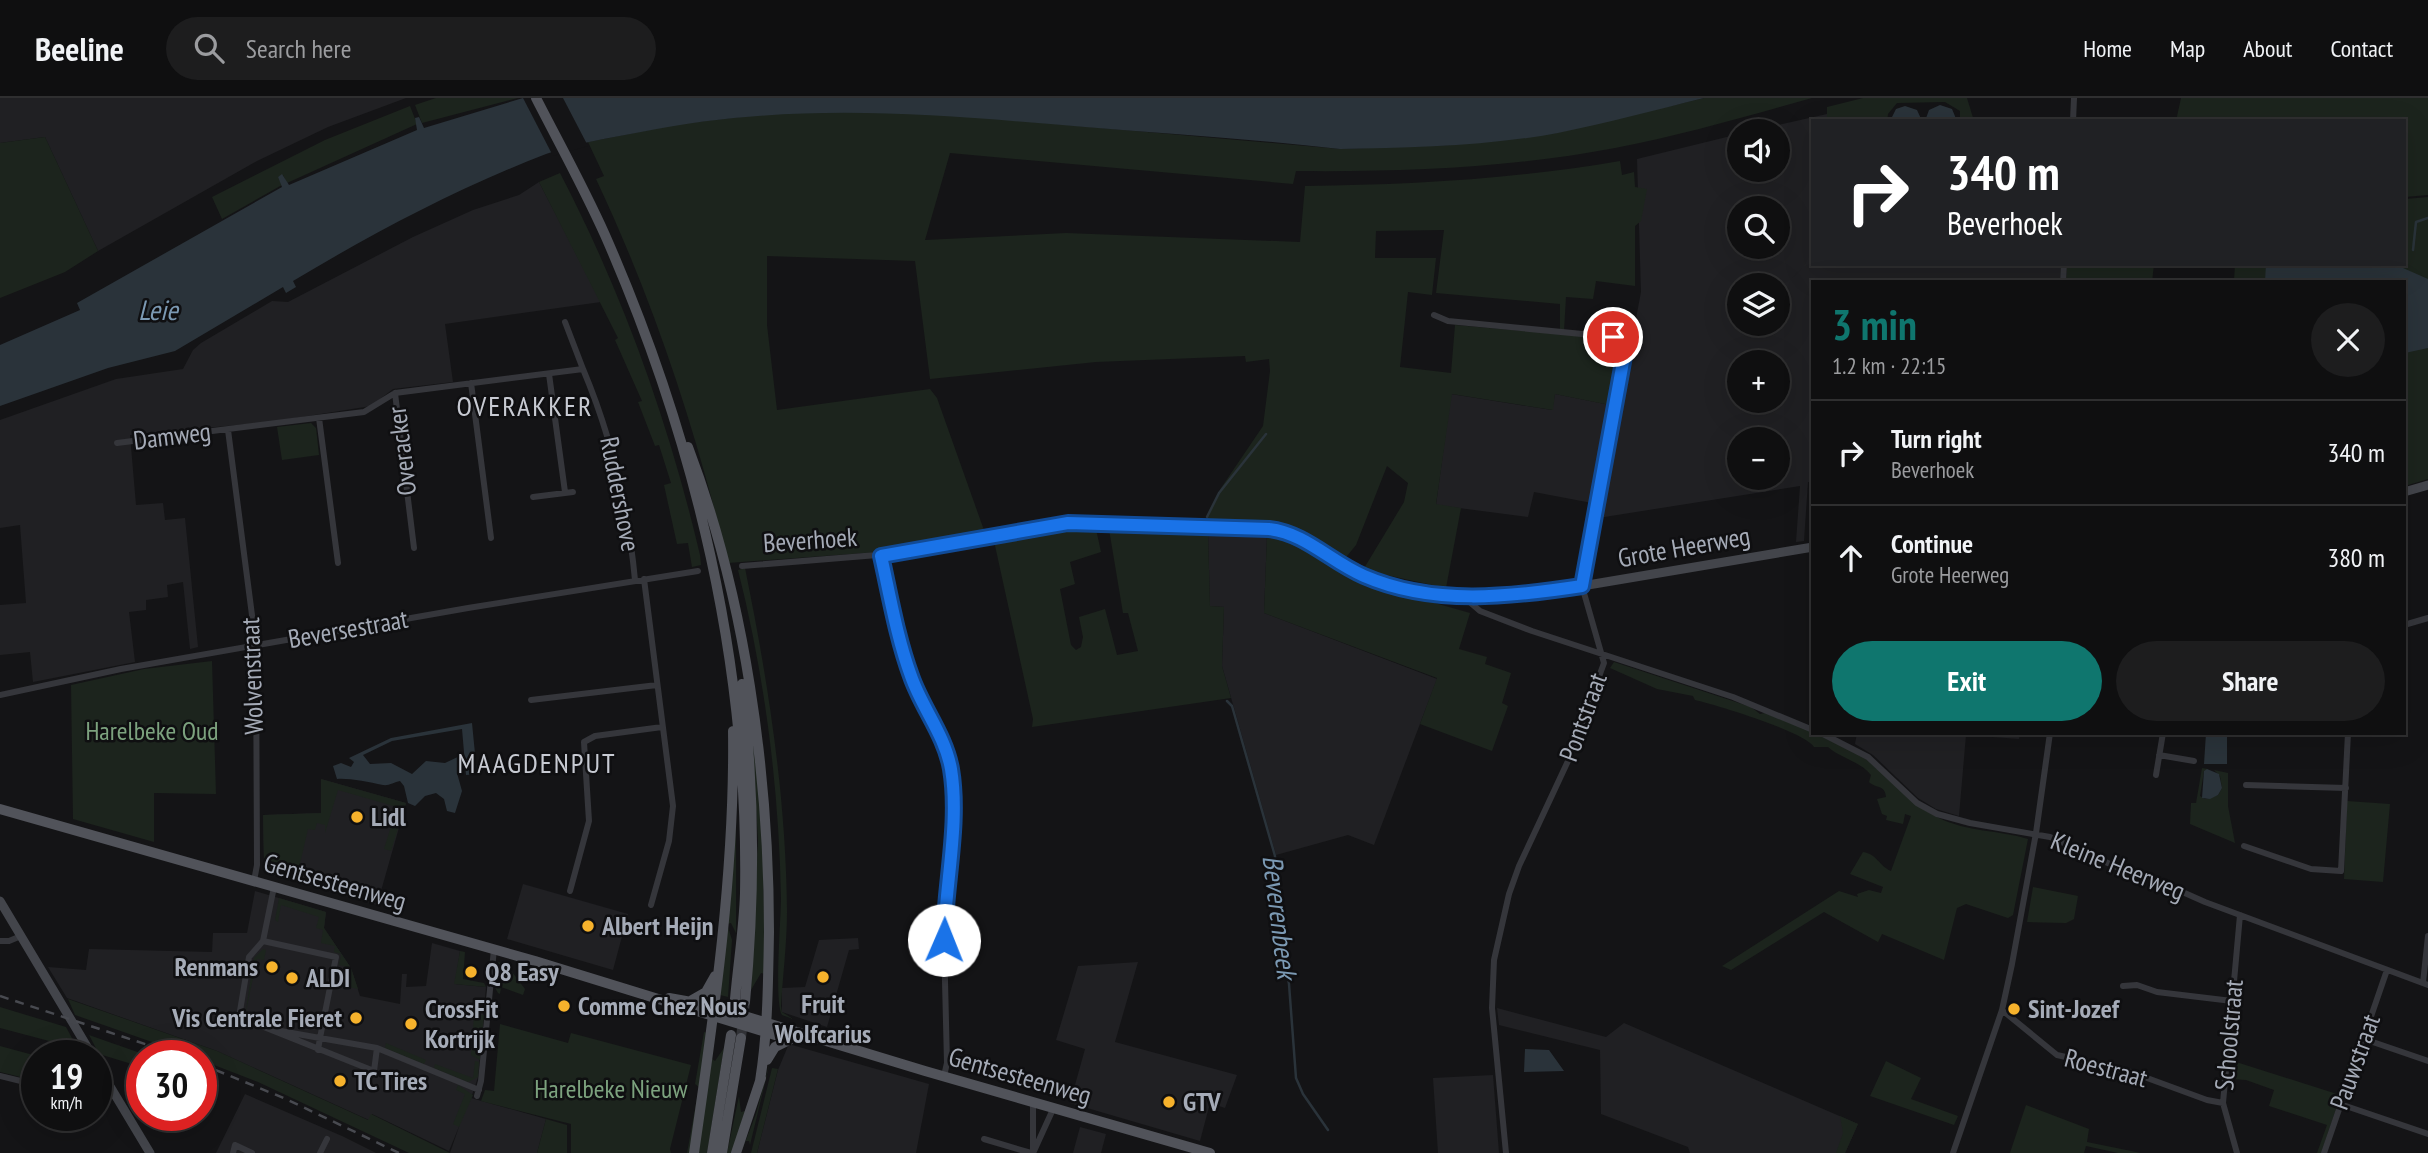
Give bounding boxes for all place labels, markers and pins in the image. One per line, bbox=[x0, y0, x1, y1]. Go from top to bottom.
pin bbox=[1583, 307, 1643, 367]
place label: Lidl bbox=[371, 800, 406, 833]
marker: Lidl bbox=[349, 809, 365, 825]
place label: Albert Heijn bbox=[601, 909, 714, 942]
marker: Albert Heijn bbox=[580, 918, 596, 934]
place label: Renmans bbox=[174, 950, 258, 983]
place label: Q8 Easy bbox=[485, 955, 559, 988]
marker: Renmans bbox=[264, 959, 280, 975]
place label: ALDI bbox=[305, 961, 350, 994]
marker: Q8 Easy bbox=[463, 964, 479, 980]
marker: Fruit Wolfcarius bbox=[815, 969, 831, 985]
marker: ALDI bbox=[284, 970, 300, 986]
place label: Fruit Wolfcarius bbox=[774, 987, 871, 1050]
place label: Comme Chez Nous bbox=[578, 989, 747, 1022]
place label: CrossFit Kortrijk bbox=[425, 992, 499, 1055]
place label: Sint-Jozef bbox=[2028, 992, 2121, 1025]
marker: Comme Chez Nous bbox=[556, 998, 572, 1014]
place label: Vis Centrale Fieret bbox=[171, 1001, 342, 1034]
marker: Sint-Jozef bbox=[2006, 1001, 2022, 1017]
marker: Vis Centrale Fieret bbox=[348, 1010, 364, 1026]
marker: CrossFit Kortrijk bbox=[403, 1016, 419, 1032]
place label: TC Tires bbox=[354, 1064, 427, 1097]
marker: TC Tires bbox=[332, 1073, 348, 1089]
place label: GTV bbox=[1183, 1085, 1222, 1118]
marker: GTV bbox=[1161, 1094, 1177, 1110]

